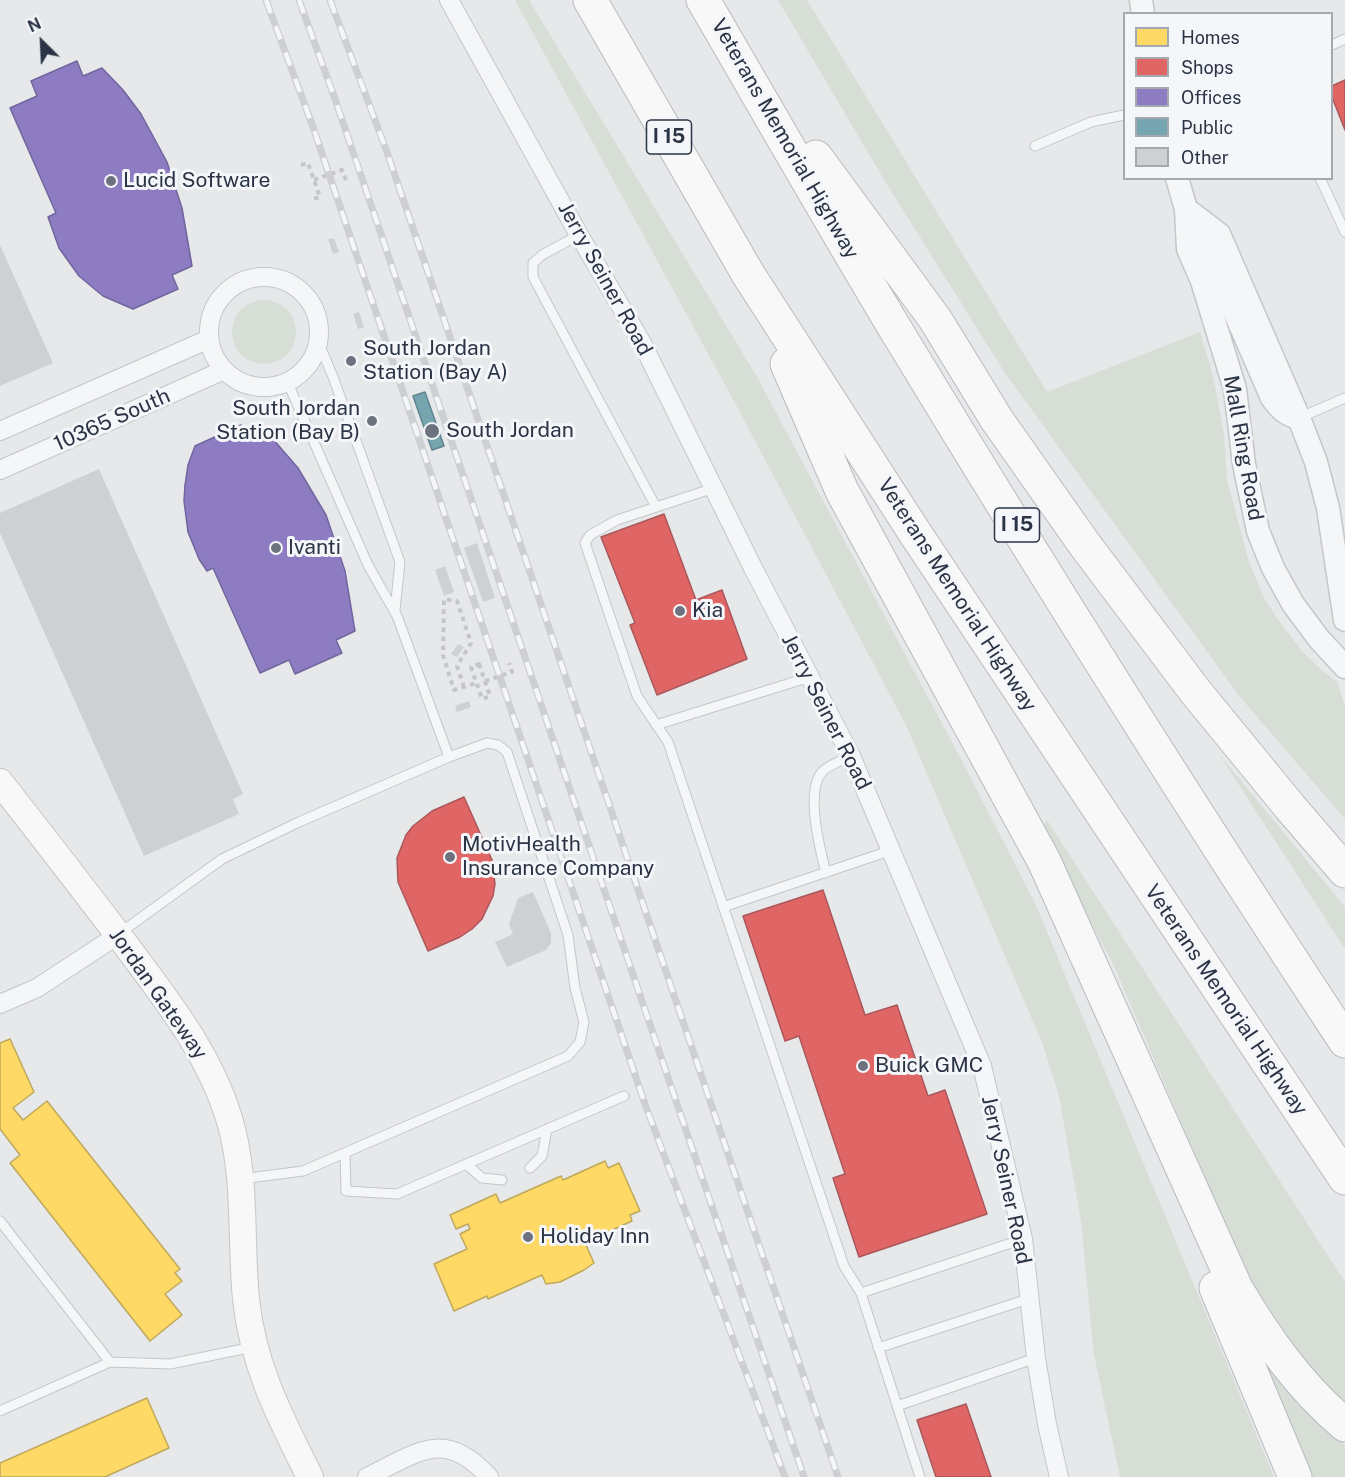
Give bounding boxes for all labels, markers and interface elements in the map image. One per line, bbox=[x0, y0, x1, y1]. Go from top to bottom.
north arrow bbox=[12, 12, 72, 72]
legend bbox=[1123, 12, 1333, 180]
text: N bbox=[25, 14, 44, 36]
street label: Veterans Memorial Highway bbox=[706, 14, 864, 264]
text: Homes bbox=[1181, 27, 1240, 48]
text: Shops bbox=[1181, 57, 1233, 78]
text: Offices bbox=[1181, 87, 1241, 108]
text: Public bbox=[1181, 117, 1233, 138]
road number: I 15 bbox=[646, 120, 692, 154]
text: Other bbox=[1181, 147, 1229, 168]
place label: Lucid Software bbox=[123, 168, 270, 194]
marker: Lucid Software bbox=[104, 174, 118, 188]
street label: Jerry Seiner Road bbox=[552, 198, 658, 360]
place label: South Jordan Station (Bay A) bbox=[363, 336, 508, 386]
marker: South Jordan Station (Bay A) bbox=[344, 354, 358, 368]
street label: Mall Ring Road bbox=[1218, 373, 1268, 523]
street label: 10365 South bbox=[50, 383, 174, 457]
place label: South Jordan Station (Bay B) bbox=[216, 396, 360, 446]
marker: South Jordan Station (Bay B) bbox=[365, 414, 379, 428]
place label: South Jordan bbox=[446, 418, 574, 444]
marker: South Jordan bbox=[423, 422, 441, 440]
street label: Veterans Memorial Highway bbox=[872, 474, 1042, 716]
road number: I 15 bbox=[994, 508, 1040, 542]
place label: Ivanti bbox=[288, 535, 341, 561]
marker: Ivanti bbox=[269, 541, 283, 555]
place label: Kia bbox=[692, 598, 723, 624]
marker: Kia bbox=[673, 604, 687, 618]
street label: Jerry Seiner Road bbox=[776, 630, 876, 794]
place label: MotivHealth Insurance Company bbox=[462, 832, 654, 882]
marker: MotivHealth Insurance Company bbox=[443, 850, 457, 864]
street label: Veterans Memorial Highway bbox=[1139, 880, 1313, 1120]
street label: Jordan Gateway bbox=[103, 924, 213, 1064]
place label: Buick GMC bbox=[875, 1053, 983, 1079]
marker: Buick GMC bbox=[856, 1059, 870, 1073]
street label: Jerry Seiner Road bbox=[976, 1094, 1036, 1266]
place label: Holiday Inn bbox=[540, 1224, 650, 1250]
marker: Holiday Inn bbox=[521, 1230, 535, 1244]

